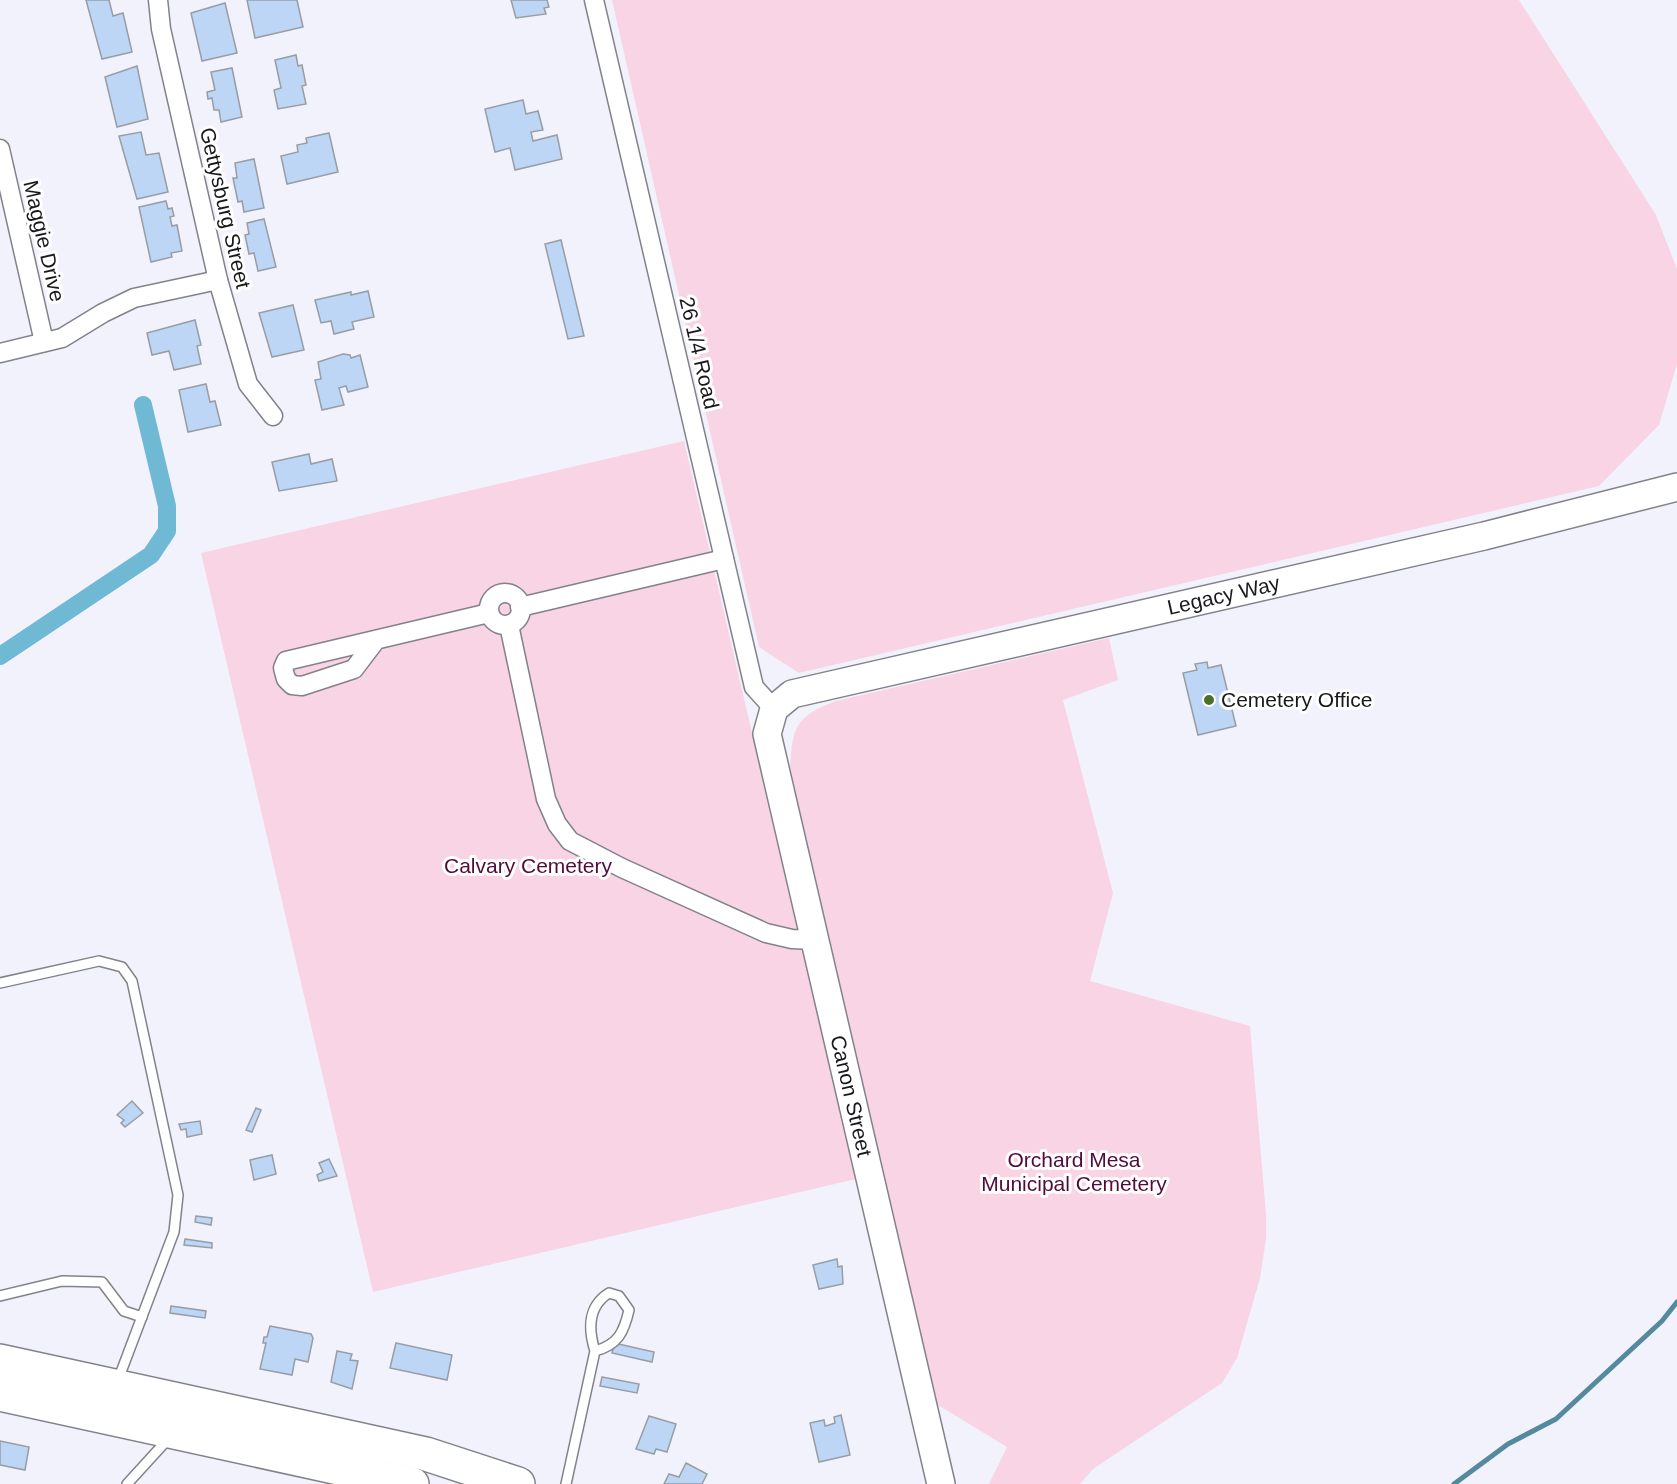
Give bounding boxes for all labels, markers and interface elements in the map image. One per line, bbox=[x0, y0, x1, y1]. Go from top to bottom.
street label: Gettysburg Street bbox=[196, 125, 255, 291]
street label: Maggie Drive bbox=[19, 178, 70, 304]
street label: 26 1/4 Road bbox=[675, 295, 724, 411]
street label: Legacy Way bbox=[1165, 571, 1282, 619]
place label: Cemetery Office bbox=[1221, 688, 1372, 711]
marker: Cemetery Office bbox=[1202, 693, 1216, 707]
park label: Calvary Cemetery bbox=[444, 854, 613, 877]
street label: Canon Street bbox=[826, 1033, 877, 1159]
park label: Orchard Mesa Municipal Cemetery bbox=[981, 1148, 1167, 1195]

